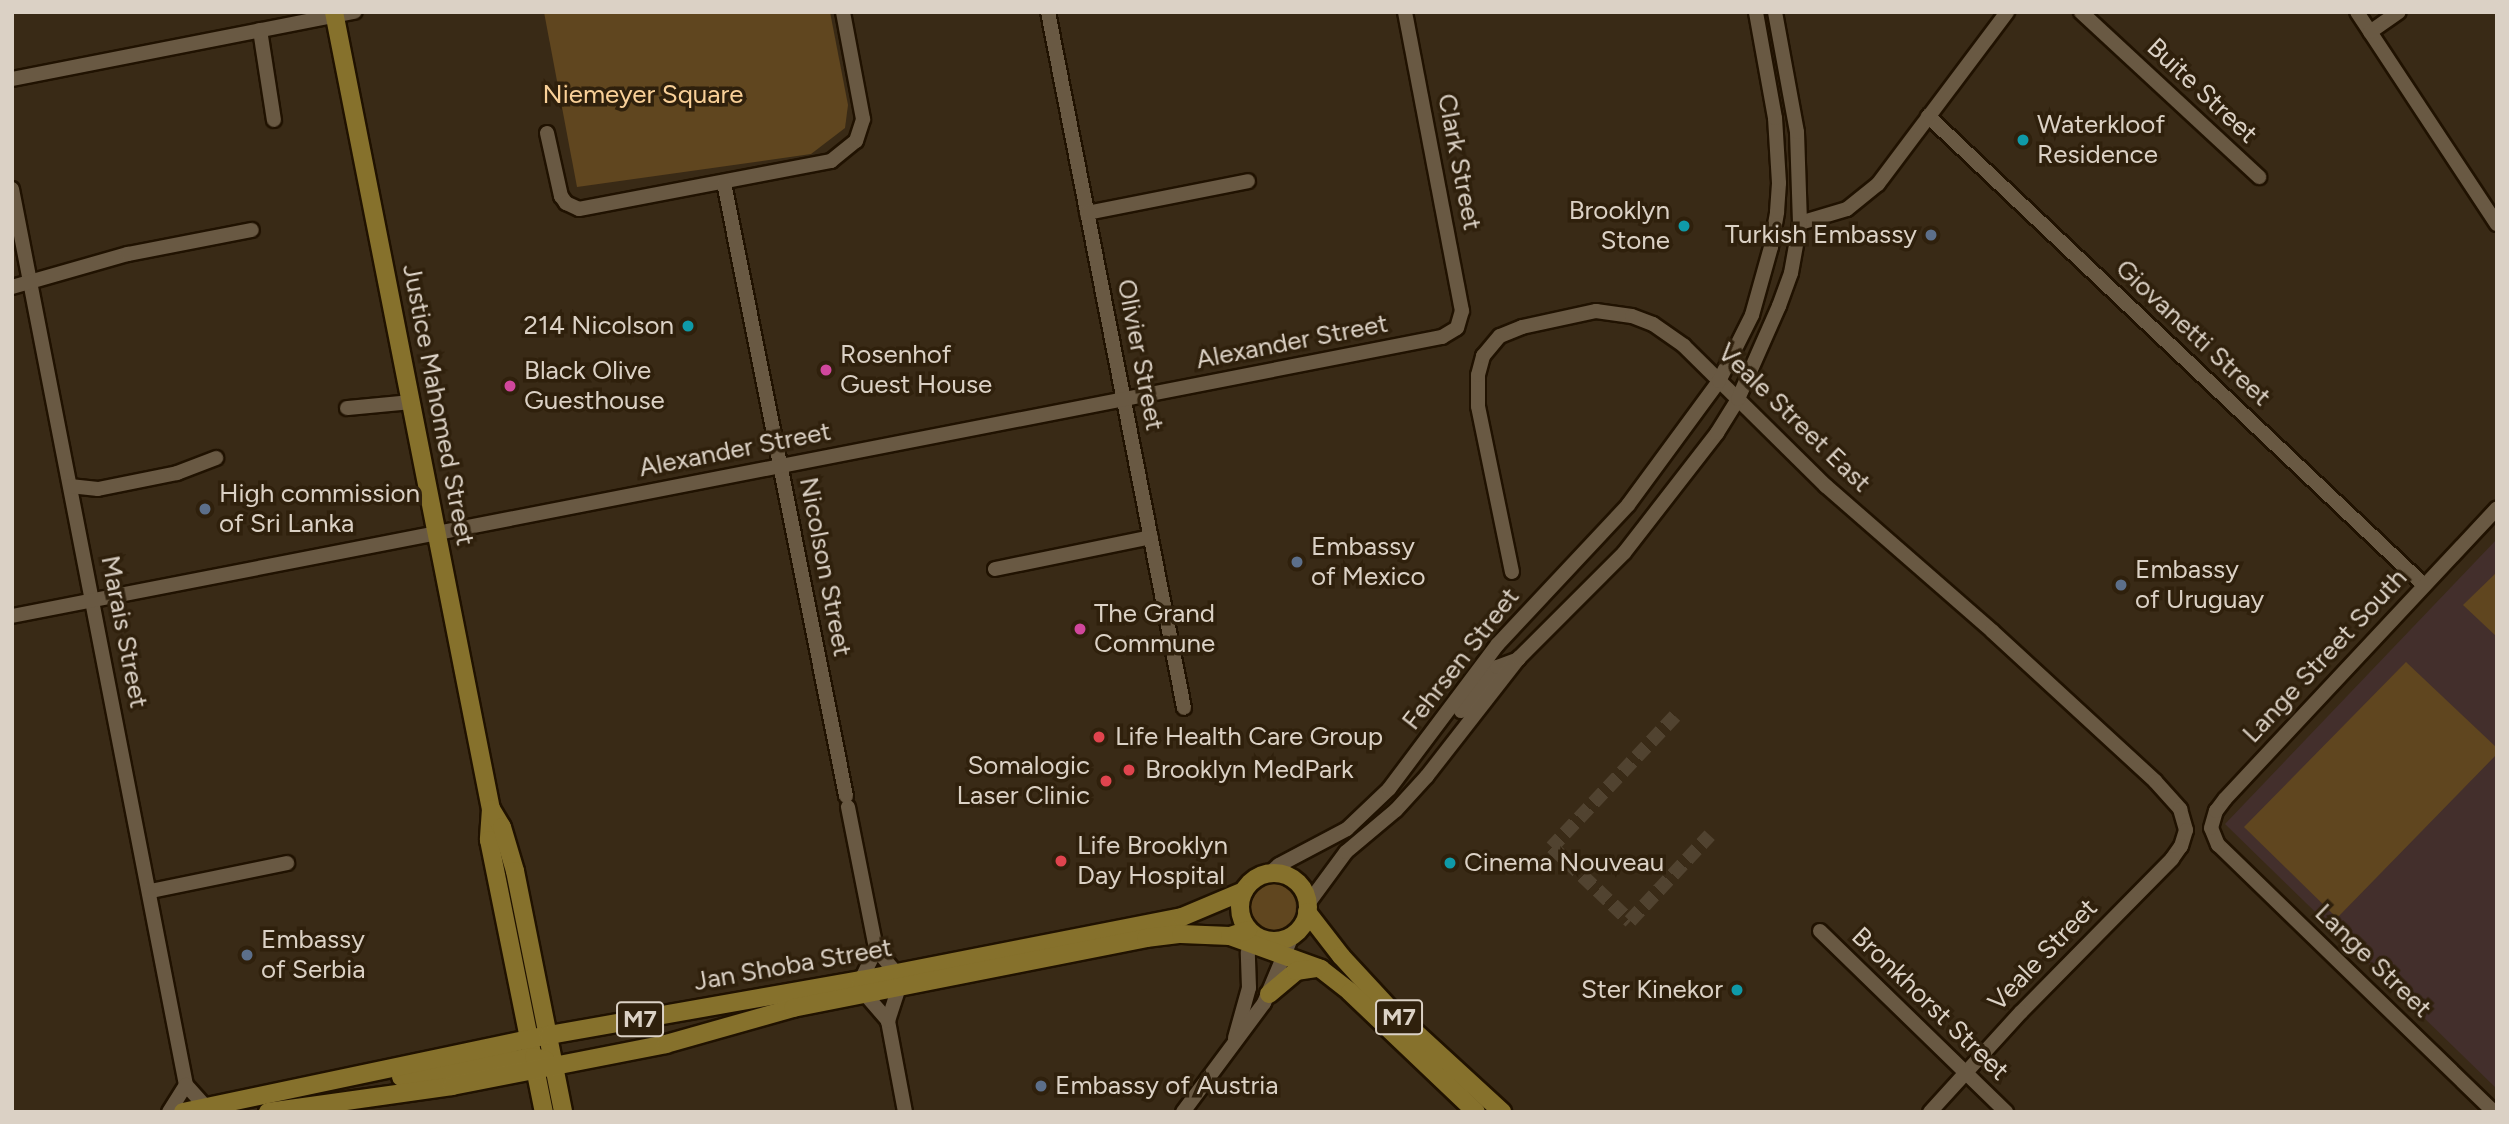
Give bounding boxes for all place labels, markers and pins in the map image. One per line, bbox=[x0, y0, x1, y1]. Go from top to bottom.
place label: Waterkloof Residence bbox=[2037, 109, 2165, 170]
marker: Waterkloof Residence bbox=[2015, 132, 2031, 148]
place label: Brooklyn Stone bbox=[1569, 195, 1670, 256]
marker: Brooklyn Stone bbox=[1676, 218, 1692, 234]
place label: Turkish Embassy bbox=[1725, 219, 1917, 251]
marker: Turkish Embassy bbox=[1923, 227, 1939, 243]
place label: 214 Nicolson bbox=[523, 310, 674, 342]
marker: 214 Nicolson bbox=[680, 318, 696, 334]
place label: Rosenhof Guest House bbox=[840, 339, 992, 400]
place label: Black Olive Guesthouse bbox=[524, 355, 665, 416]
marker: Rosenhof Guest House bbox=[818, 362, 834, 378]
marker: Black Olive Guesthouse bbox=[502, 378, 518, 394]
place label: High commission of Sri Lanka bbox=[219, 478, 420, 540]
marker: High commission of Sri Lanka bbox=[197, 501, 213, 517]
place label: Embassy of Mexico bbox=[1311, 531, 1426, 592]
marker: Embassy of Mexico bbox=[1289, 554, 1305, 570]
place label: Embassy of Uruguay bbox=[2135, 554, 2264, 616]
marker: Embassy of Uruguay bbox=[2113, 577, 2129, 593]
place label: The Grand Commune bbox=[1094, 598, 1215, 660]
marker: The Grand Commune bbox=[1072, 621, 1088, 637]
place label: Life Health Care Group bbox=[1115, 721, 1383, 753]
marker: Life Health Care Group bbox=[1089, 727, 1109, 747]
place label: Somalogic Laser Clinic bbox=[957, 750, 1090, 812]
place label: Brooklyn MedPark bbox=[1145, 754, 1354, 786]
marker: Brooklyn MedPark bbox=[1119, 760, 1139, 780]
marker: Somalogic Laser Clinic bbox=[1096, 771, 1116, 791]
place label: Life Brooklyn Day Hospital bbox=[1077, 830, 1228, 892]
place label: Cinema Nouveau bbox=[1464, 847, 1664, 879]
marker: Life Brooklyn Day Hospital bbox=[1051, 851, 1071, 871]
marker: Cinema Nouveau bbox=[1442, 855, 1458, 871]
place label: Embassy of Serbia bbox=[261, 924, 366, 986]
marker: Embassy of Serbia bbox=[239, 947, 255, 963]
place label: Ster Kinekor bbox=[1581, 974, 1723, 1006]
marker: Ster Kinekor bbox=[1729, 982, 1745, 998]
place label: Embassy of Austria bbox=[1055, 1070, 1279, 1102]
marker: Embassy of Austria bbox=[1033, 1078, 1049, 1094]

